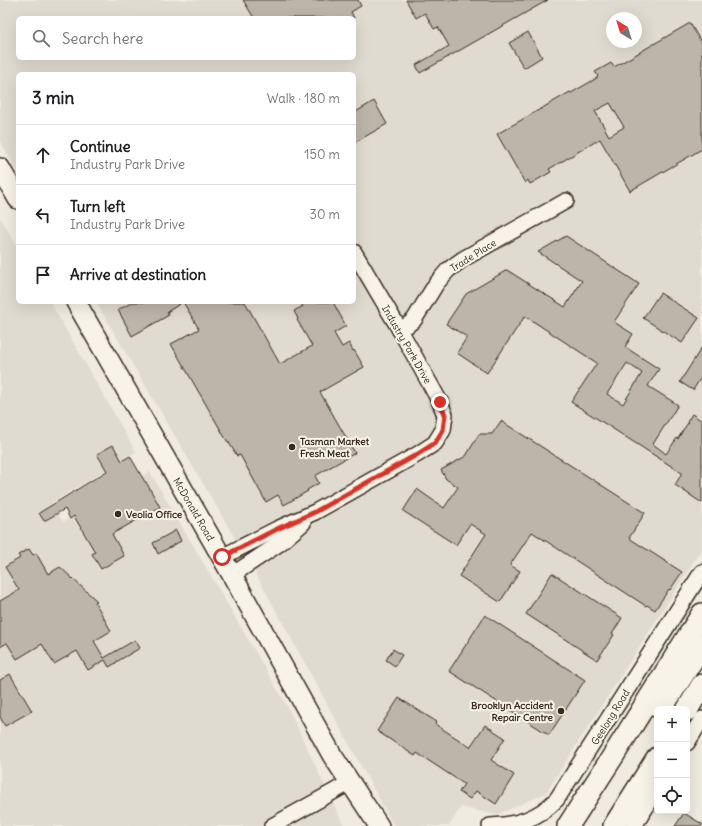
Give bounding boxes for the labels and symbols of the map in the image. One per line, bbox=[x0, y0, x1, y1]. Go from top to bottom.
north arrow bbox=[606, 12, 642, 48]
street label: Trade Place bbox=[448, 236, 499, 275]
street label: Industry Park Drive bbox=[379, 303, 434, 386]
route end bbox=[431, 393, 449, 411]
place label: Tasman Market Fresh Meat bbox=[300, 435, 370, 460]
marker: Tasman Market Fresh Meat bbox=[287, 442, 297, 452]
street label: McDonald Road bbox=[170, 475, 217, 543]
place label: Veolia Office bbox=[126, 508, 183, 521]
marker: Veolia Office bbox=[113, 509, 123, 519]
route start bbox=[213, 548, 231, 566]
street label: Geelong Road bbox=[588, 687, 633, 747]
place label: Brooklyn Accident Repair Centre bbox=[471, 699, 554, 724]
marker: Brooklyn Accident Repair Centre bbox=[556, 706, 566, 716]

